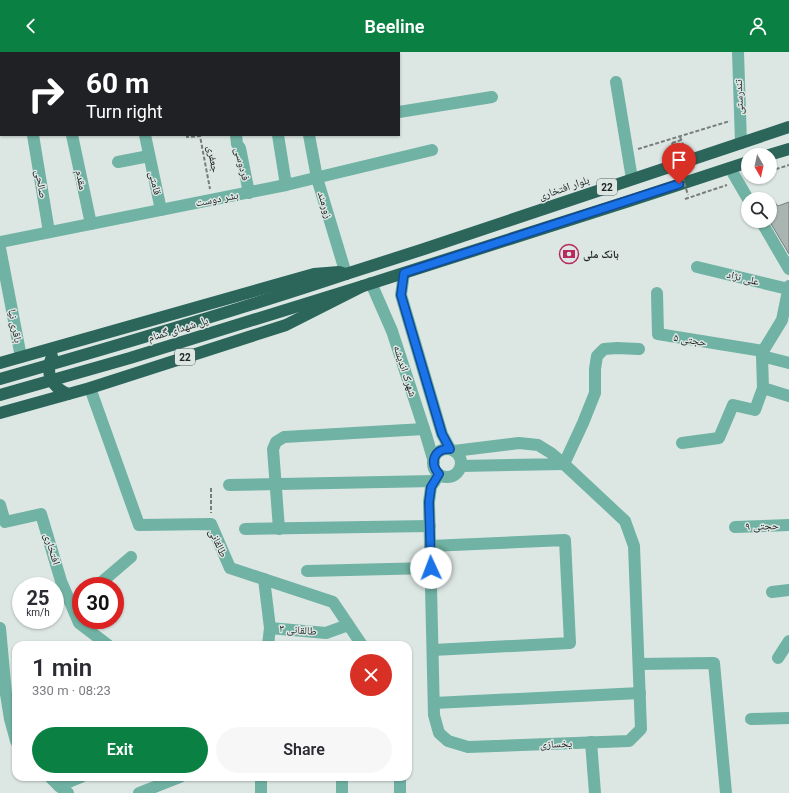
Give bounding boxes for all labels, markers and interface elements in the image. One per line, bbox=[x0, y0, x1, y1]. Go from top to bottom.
icon: back bbox=[20, 15, 42, 37]
icon: person bbox=[747, 15, 769, 37]
text: Beeline bbox=[365, 16, 424, 37]
text: 60 m bbox=[86, 67, 149, 100]
icon: right bbox=[20, 68, 72, 120]
street label: تندرستی bbox=[732, 78, 746, 115]
text: Turn right bbox=[86, 101, 163, 122]
pin bbox=[662, 143, 696, 184]
street label: جعفری bbox=[204, 145, 222, 173]
street label: فردوسی bbox=[232, 146, 252, 182]
north arrow bbox=[741, 148, 777, 184]
map controls bbox=[741, 148, 777, 228]
icon: arrive bbox=[668, 149, 690, 171]
street label: صالحی bbox=[32, 169, 50, 199]
street label: مقدم bbox=[73, 169, 89, 191]
street label: قامتی bbox=[146, 170, 164, 196]
street label: بلوار افتخاری bbox=[537, 173, 591, 203]
road number: 22 bbox=[597, 179, 617, 195]
street label: بشر دوست bbox=[194, 188, 240, 210]
street label: زورمند bbox=[315, 190, 335, 220]
button: search bbox=[741, 192, 777, 228]
bank icon: بانک ملی bbox=[558, 243, 580, 265]
place label: بانک ملی bbox=[583, 248, 619, 262]
street label: علی نژاد bbox=[725, 268, 761, 288]
street label: باقری نیا bbox=[5, 308, 25, 344]
street label: پل شهدای گمنام bbox=[146, 314, 210, 344]
street label: حجتی ۵ bbox=[672, 331, 708, 349]
street label: شهرک اندیشه bbox=[391, 344, 419, 398]
road number: 22 bbox=[175, 349, 195, 365]
street label: حجتی ۹ bbox=[745, 519, 779, 533]
street label: طالقانی bbox=[206, 527, 230, 559]
street label: افتخاری bbox=[41, 532, 63, 566]
position arrow bbox=[410, 547, 452, 589]
speed limit sign: 30 bbox=[72, 577, 124, 629]
text: 25 bbox=[27, 586, 49, 610]
text: km/h bbox=[26, 607, 50, 618]
street label: طالقانی ۳ bbox=[279, 622, 317, 638]
text: 1 min bbox=[32, 654, 92, 682]
button: close bbox=[350, 654, 392, 696]
text: 330 m · 08:23 bbox=[32, 683, 111, 698]
button: Exit bbox=[32, 727, 208, 773]
button: Share bbox=[216, 727, 392, 773]
street label: یخسازی bbox=[540, 737, 573, 751]

